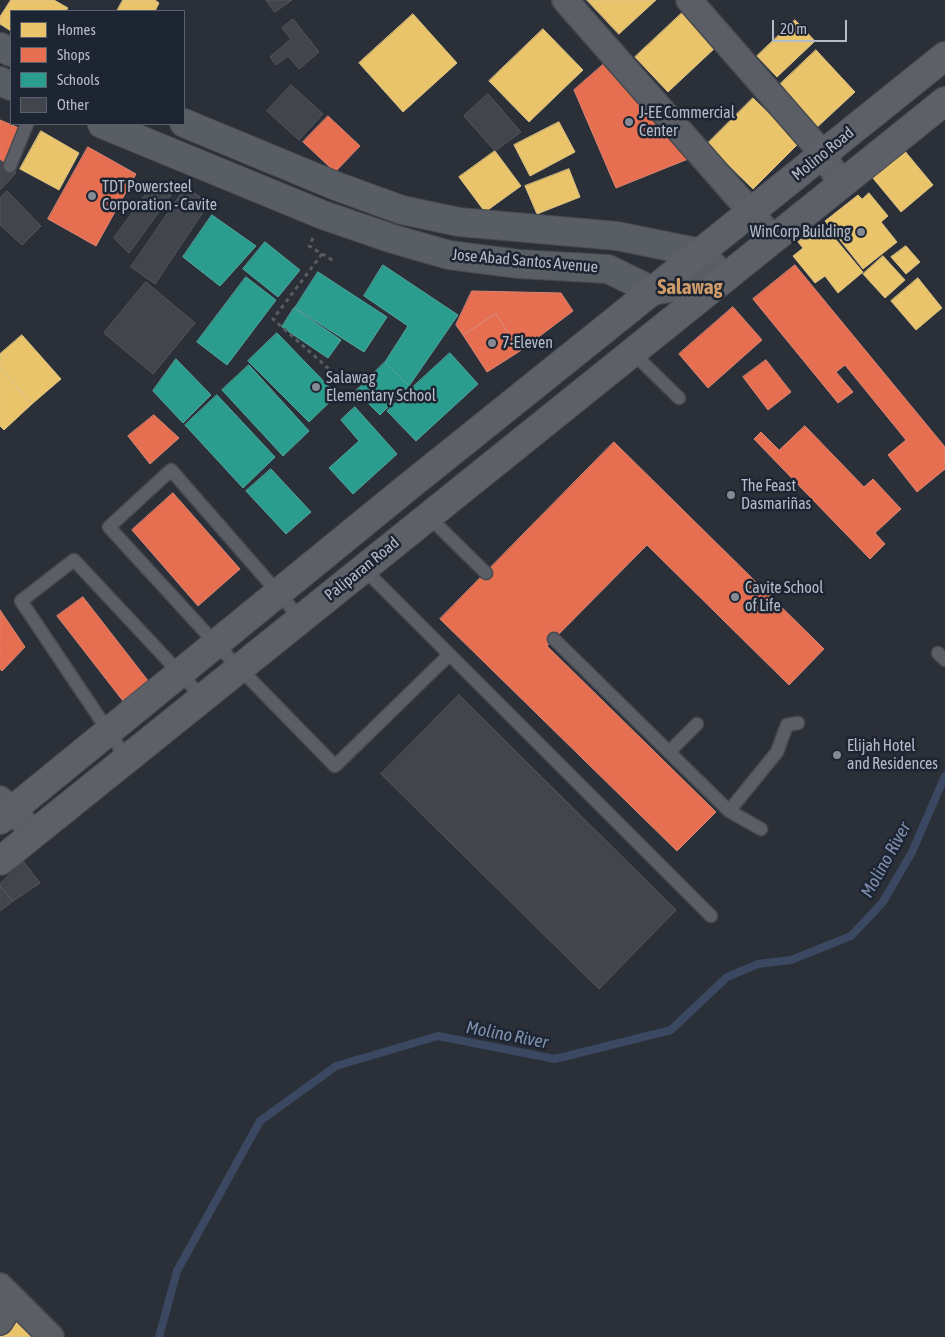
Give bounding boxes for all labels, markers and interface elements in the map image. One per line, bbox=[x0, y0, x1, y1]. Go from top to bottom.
legend bbox=[10, 10, 185, 125]
scale bar bbox=[775, 10, 850, 42]
text: 20 m bbox=[780, 20, 807, 37]
text: Homes bbox=[57, 21, 96, 38]
text: Shops bbox=[57, 46, 90, 63]
text: Schools bbox=[57, 71, 100, 88]
text: Other bbox=[57, 96, 89, 113]
place label: J-EE Commercial Center bbox=[639, 103, 735, 141]
marker: J-EE Commercial Center bbox=[623, 116, 635, 128]
street label: Molino Road bbox=[788, 123, 858, 185]
place label: TDT Powersteel Corporation - Cavite bbox=[102, 177, 217, 215]
marker: TDT Powersteel Corporation - Cavite bbox=[86, 190, 98, 202]
place label: WinCorp Building bbox=[750, 222, 851, 242]
marker: WinCorp Building bbox=[855, 226, 867, 238]
street label: Jose Abad Santos Avenue bbox=[451, 245, 599, 277]
district label: Salawag bbox=[657, 274, 723, 300]
place label: 7-Eleven bbox=[502, 333, 553, 353]
marker: 7-Eleven bbox=[486, 337, 498, 349]
place label: Salawag Elementary School bbox=[326, 368, 436, 406]
marker: Salawag Elementary School bbox=[310, 381, 322, 393]
place label: The Feast Dasmariñas bbox=[741, 476, 811, 514]
marker: The Feast Dasmariñas bbox=[725, 489, 737, 501]
street label: Paliparan Road bbox=[321, 533, 403, 605]
place label: Cavite School of Life bbox=[745, 578, 823, 616]
marker: Cavite School of Life bbox=[729, 591, 741, 603]
place label: Elijah Hotel and Residences bbox=[847, 736, 938, 774]
marker: Elijah Hotel and Residences bbox=[831, 749, 843, 761]
water label: Molino River bbox=[856, 818, 916, 902]
water label: Molino River bbox=[464, 1016, 550, 1054]

